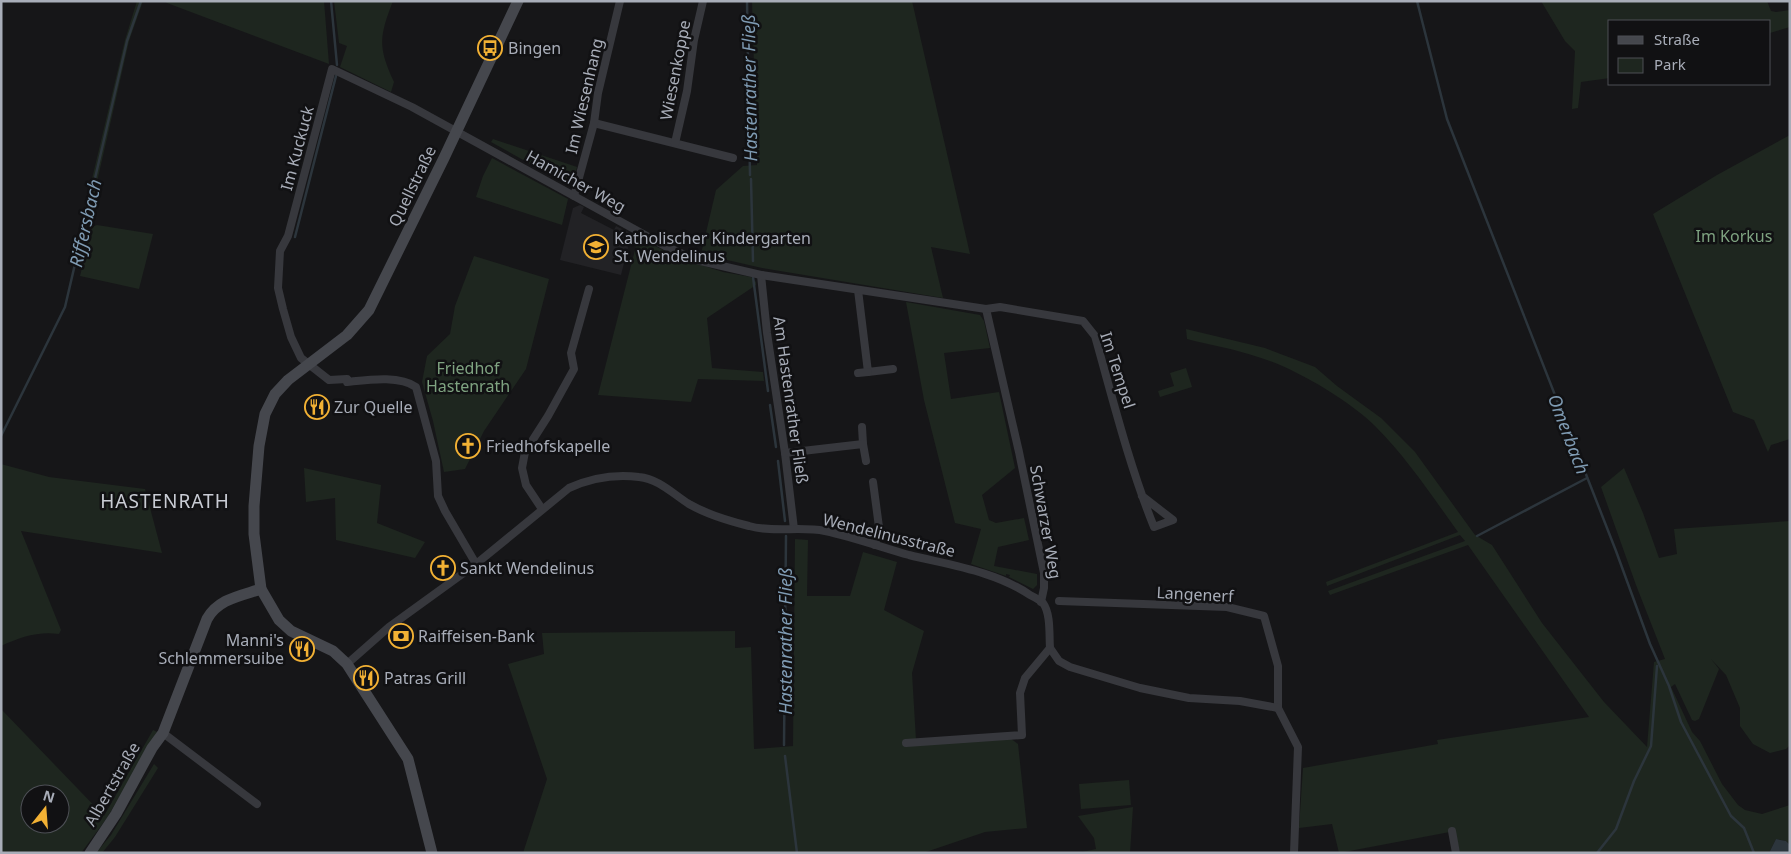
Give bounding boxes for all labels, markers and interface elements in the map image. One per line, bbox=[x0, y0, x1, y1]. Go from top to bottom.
water label: Hastenrather Fließ bbox=[736, 14, 762, 162]
street label: Wiesenkoppe bbox=[655, 18, 695, 122]
legend bbox=[1608, 20, 1771, 85]
text: Straße bbox=[1654, 29, 1700, 49]
bus stop icon: Bingen bbox=[477, 35, 503, 61]
street label: Im Wiesenhang bbox=[560, 36, 608, 156]
place label: Bingen bbox=[508, 37, 561, 59]
text: Park bbox=[1654, 54, 1686, 74]
street label: Im Kuckuck bbox=[275, 103, 319, 193]
street label: Quellstraße bbox=[383, 142, 441, 230]
street label: Hamicher Weg bbox=[522, 145, 630, 217]
water label: Riffersbach bbox=[63, 177, 107, 269]
park label: Im Korkus bbox=[1696, 225, 1772, 247]
place label: Katholischer Kindergarten St. Wendelinus bbox=[614, 227, 811, 267]
school or university icon: Katholischer Kindergarten St. Wendelinus bbox=[583, 234, 609, 260]
street label: Am Hastenrather Fließ bbox=[768, 315, 814, 485]
street label: Im Tempel bbox=[1095, 329, 1141, 411]
park label: Friedhof Hastenrath bbox=[426, 357, 510, 397]
water label: Omerbach bbox=[1543, 390, 1595, 478]
restaurant icon: Zur Quelle bbox=[304, 394, 330, 420]
place label: Zur Quelle bbox=[334, 396, 413, 418]
church icon: Friedhofskapelle bbox=[455, 433, 481, 459]
place label: Friedhofskapelle bbox=[486, 435, 610, 457]
street label: Schwarzer Weg bbox=[1025, 463, 1067, 581]
district label: HASTENRATH bbox=[100, 488, 230, 514]
street label: Wendelinusstraße bbox=[820, 508, 958, 562]
church icon: Sankt Wendelinus bbox=[430, 555, 456, 581]
place label: Sankt Wendelinus bbox=[460, 557, 594, 579]
water label: Hastenrather Fließ bbox=[773, 567, 797, 715]
street label: Langenerf bbox=[1156, 581, 1236, 607]
bank icon: Raiffeisen-Bank bbox=[388, 623, 414, 649]
place label: Raiffeisen-Bank bbox=[418, 625, 535, 647]
place label: Manni's Schlemmersuibe bbox=[158, 629, 284, 669]
restaurant icon: Manni's Schlemmersuibe bbox=[289, 636, 315, 662]
restaurant icon: Patras Grill bbox=[353, 665, 379, 691]
place label: Patras Grill bbox=[384, 667, 466, 689]
street label: Albertstraße bbox=[79, 738, 145, 830]
north arrow bbox=[20, 784, 70, 834]
text: N bbox=[41, 785, 57, 807]

